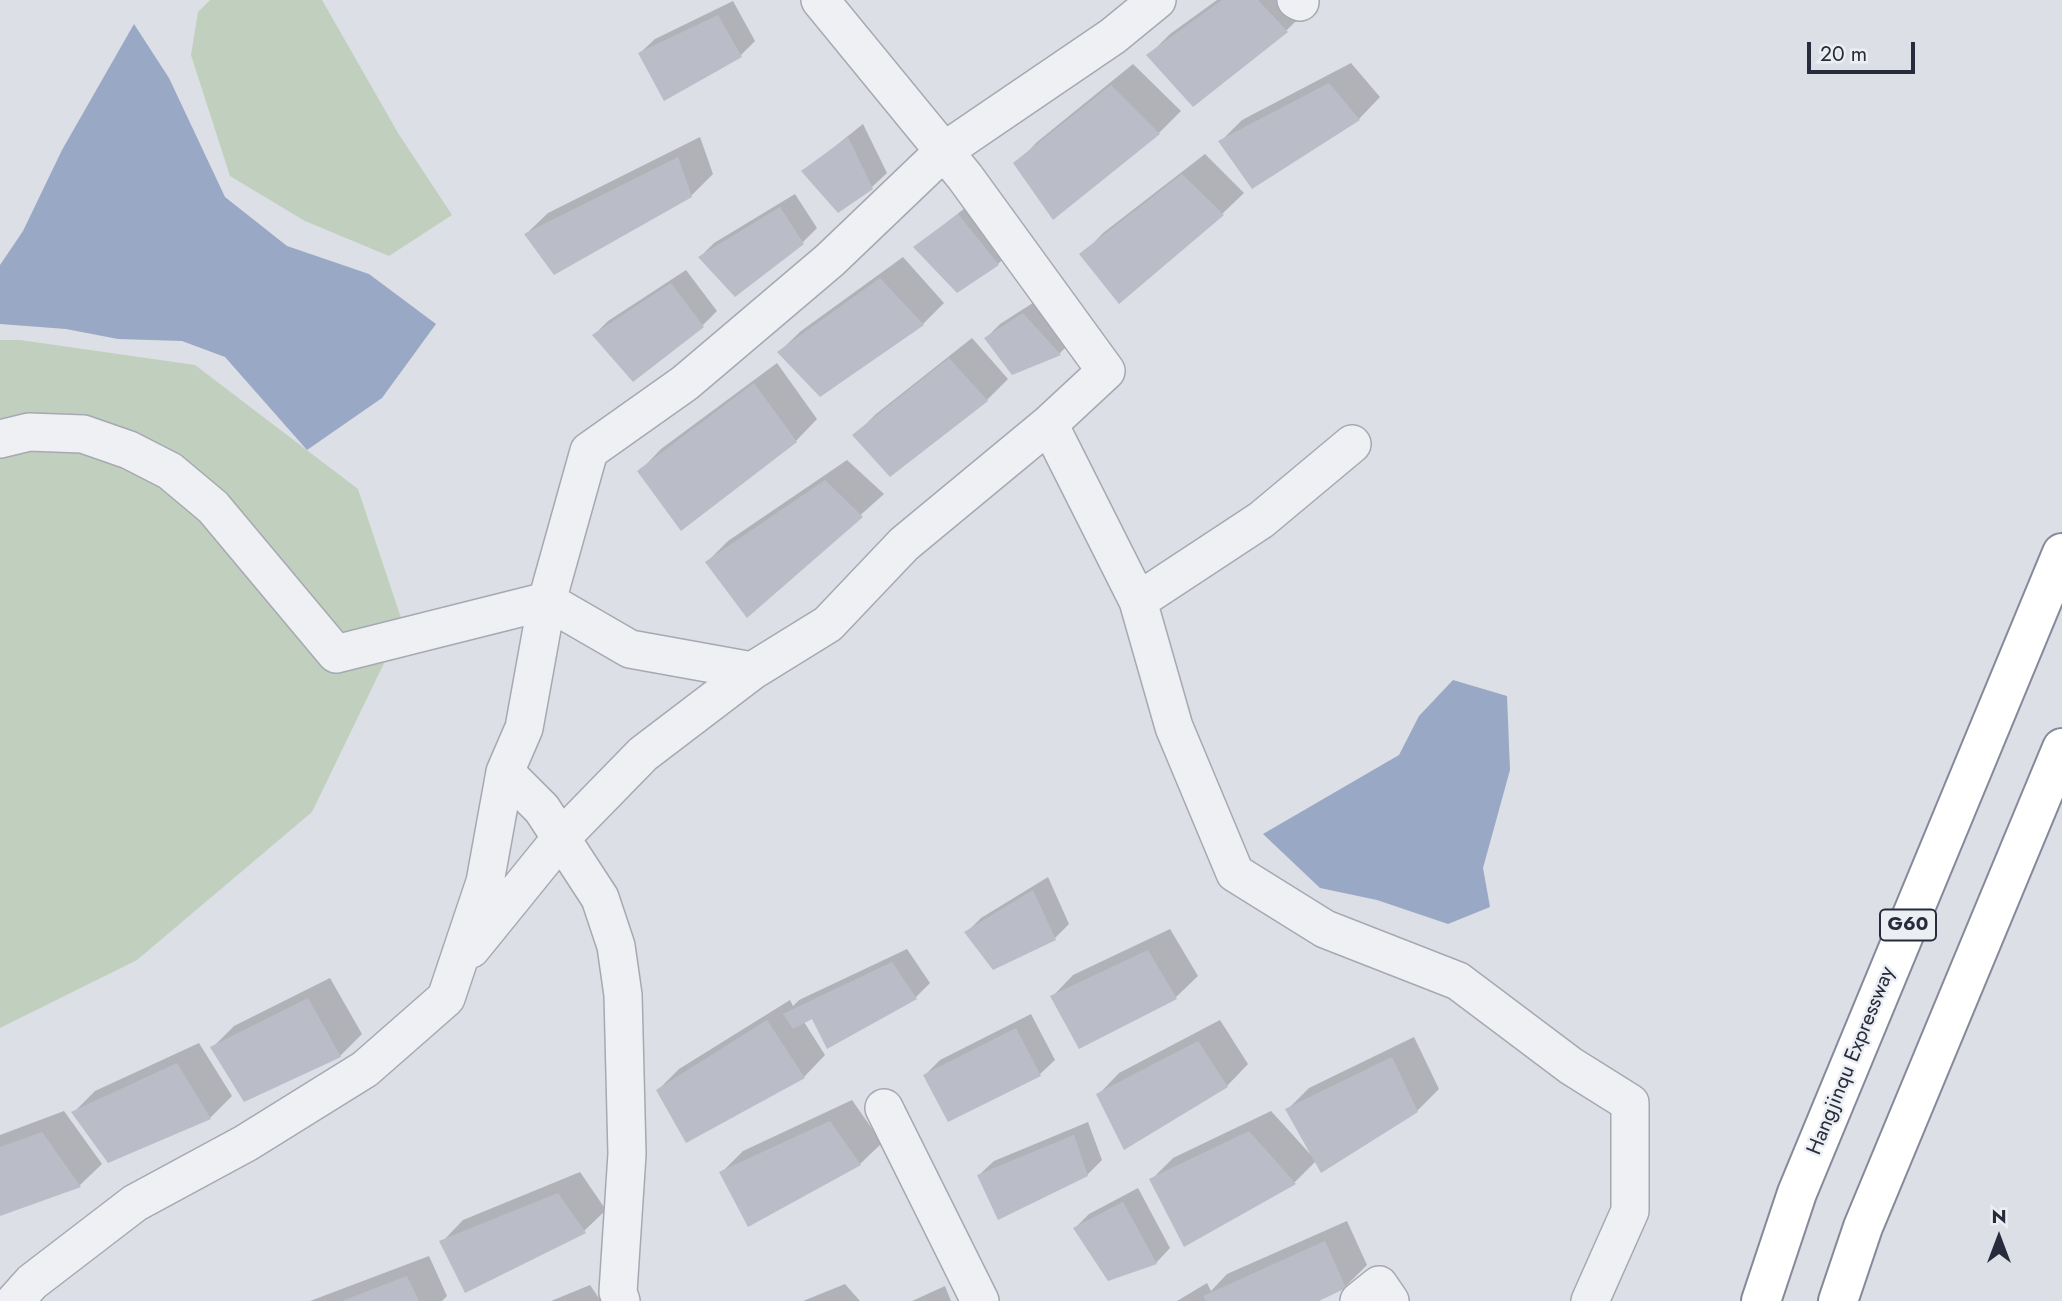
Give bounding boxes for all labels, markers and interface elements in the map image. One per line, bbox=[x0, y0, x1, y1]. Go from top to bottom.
scale bar bbox=[1810, 28, 1918, 72]
text: 20 m bbox=[1820, 39, 1867, 69]
road number: G60 bbox=[1880, 909, 1936, 940]
street label: Hangjinqu Expressway bbox=[1803, 963, 1901, 1159]
north arrow bbox=[1964, 1203, 2034, 1273]
text: N bbox=[1991, 1203, 2007, 1230]

